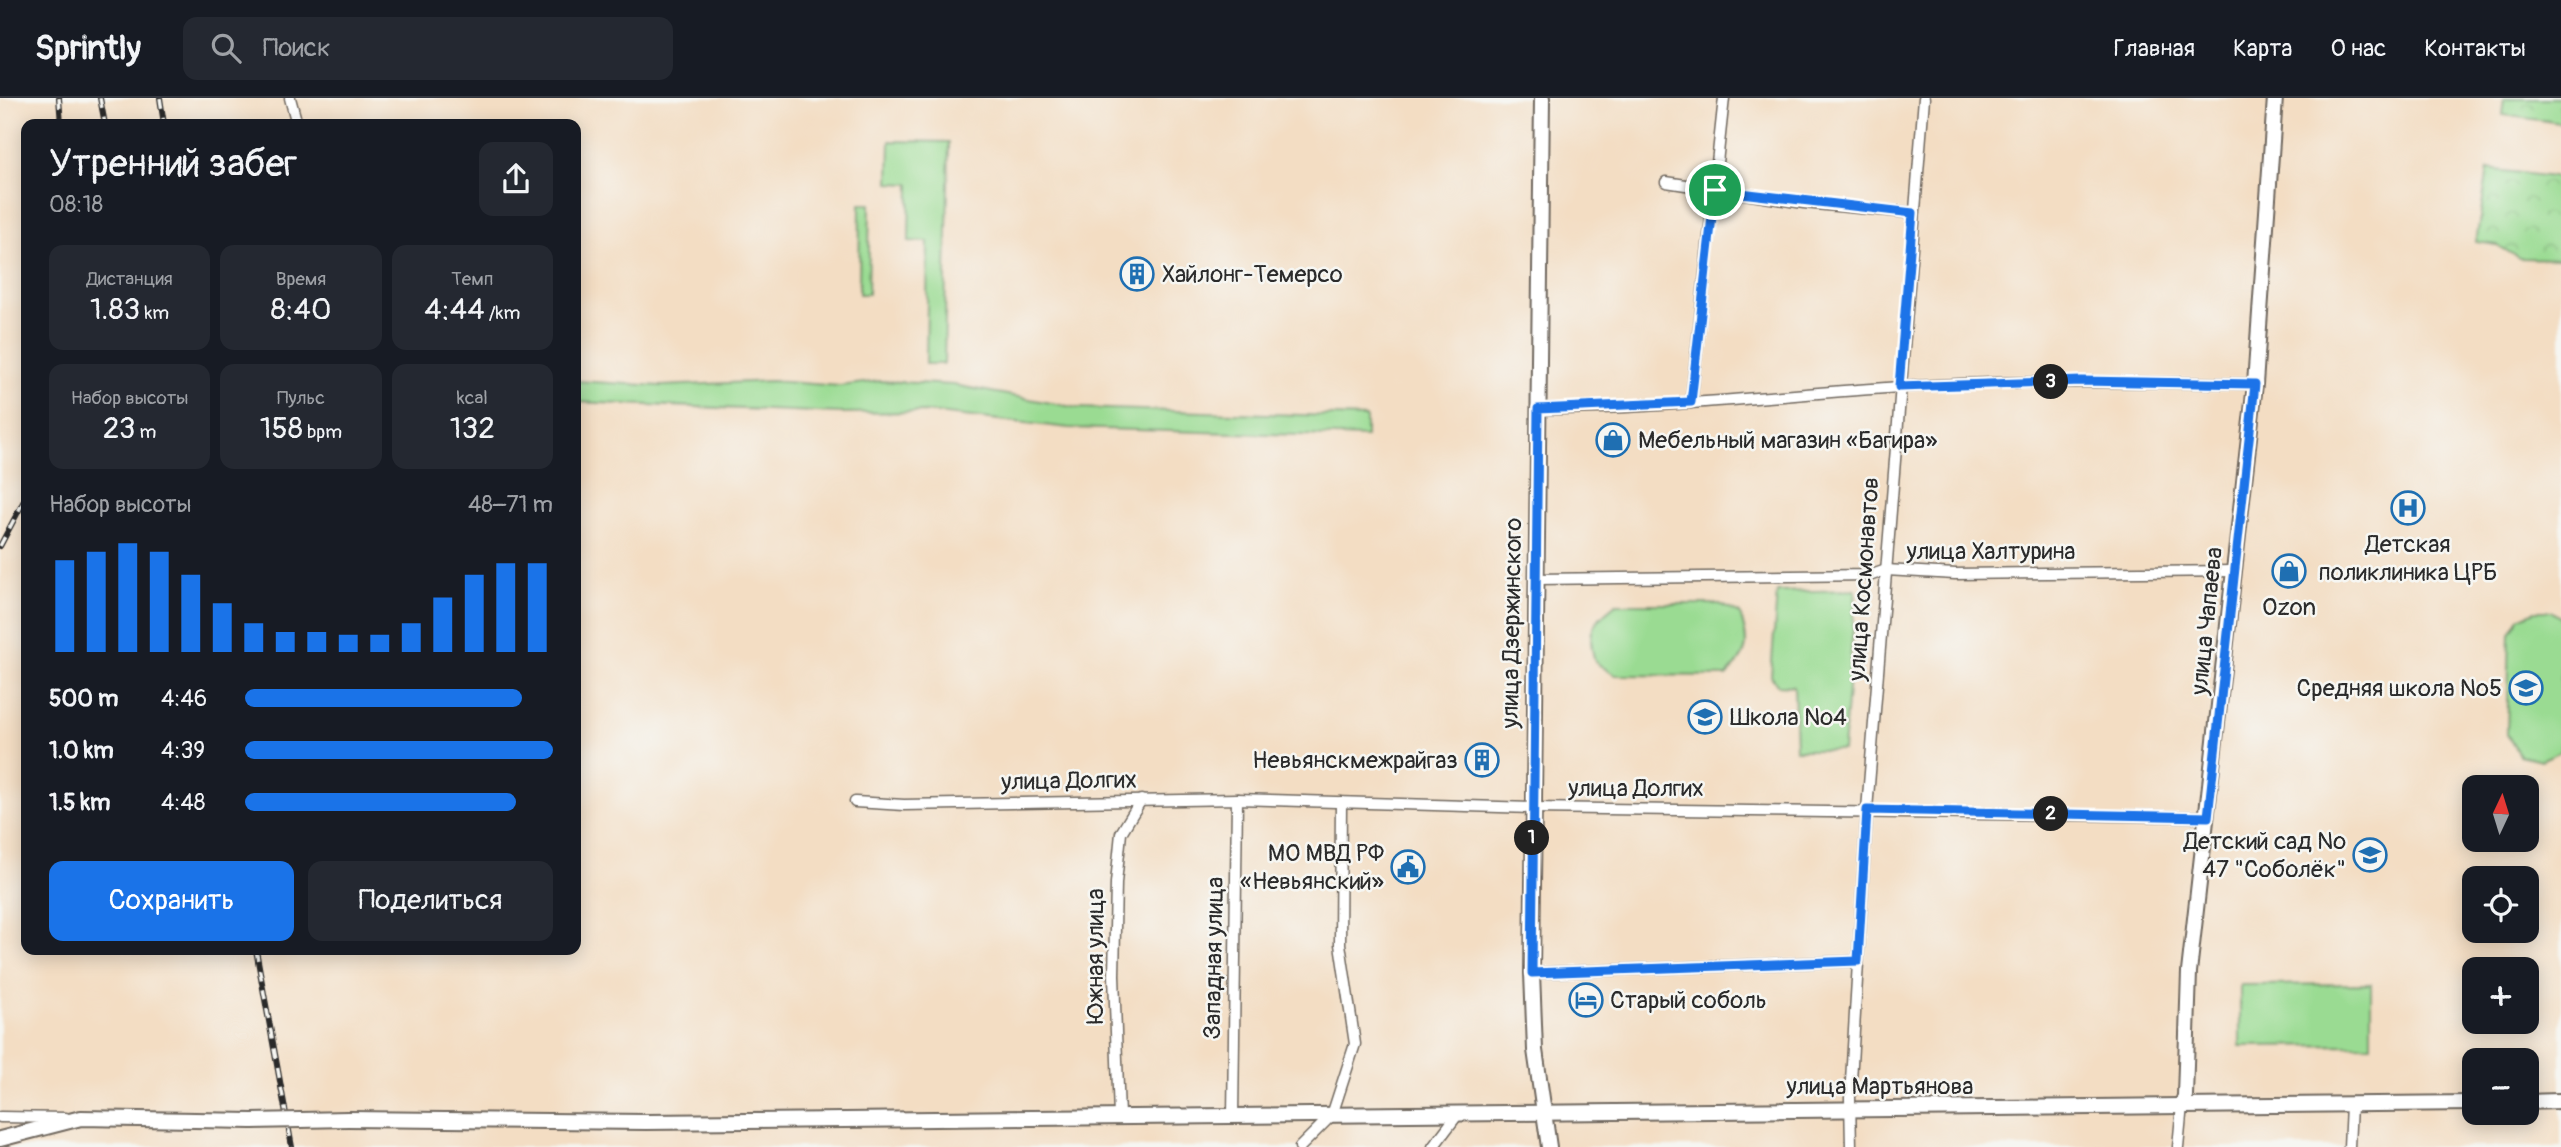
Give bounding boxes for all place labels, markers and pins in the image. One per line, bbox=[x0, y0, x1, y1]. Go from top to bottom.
pin bbox=[1685, 160, 1745, 220]
building icon: Хайлонг-Темерсо bbox=[1118, 255, 1156, 293]
place label: Хайлонг-Темерсо bbox=[1162, 260, 1343, 289]
pin: 3 bbox=[2034, 364, 2068, 400]
shop icon: Мебельный магазин «Багира» bbox=[1594, 421, 1632, 459]
place label: Мебельный магазин «Багира» bbox=[1638, 426, 1937, 455]
hospital icon: Детская поликлиника ЦРБ bbox=[2389, 489, 2427, 527]
place label: Детская поликлиника ЦРБ bbox=[2319, 530, 2497, 587]
shop icon: Ozon bbox=[2270, 552, 2308, 590]
place label: Ozon bbox=[2262, 593, 2316, 622]
school or university icon: Средняя школа №5 bbox=[2507, 669, 2545, 707]
place label: Средняя школа №5 bbox=[2297, 674, 2502, 703]
school or university icon: Школа №4 bbox=[1686, 698, 1724, 736]
place label: Школа №4 bbox=[1730, 703, 1847, 732]
building icon: Невьянскмежрайгаз bbox=[1463, 741, 1501, 779]
place label: Невьянскмежрайгаз bbox=[1252, 746, 1458, 775]
pin: 2 bbox=[2034, 796, 2068, 832]
pin: 1 bbox=[1514, 820, 1550, 856]
place label: Детский сад № 47 "Соболёк" bbox=[2183, 827, 2346, 884]
school or university icon: Детский сад № 47 "Соболёк" bbox=[2351, 836, 2389, 874]
place label: МО МВД РФ «Невьянский» bbox=[1240, 839, 1384, 896]
public building icon: МО МВД РФ «Невьянский» bbox=[1389, 848, 1427, 886]
hotel icon: Старый соболь bbox=[1567, 981, 1605, 1019]
place label: Старый соболь bbox=[1610, 986, 1767, 1015]

